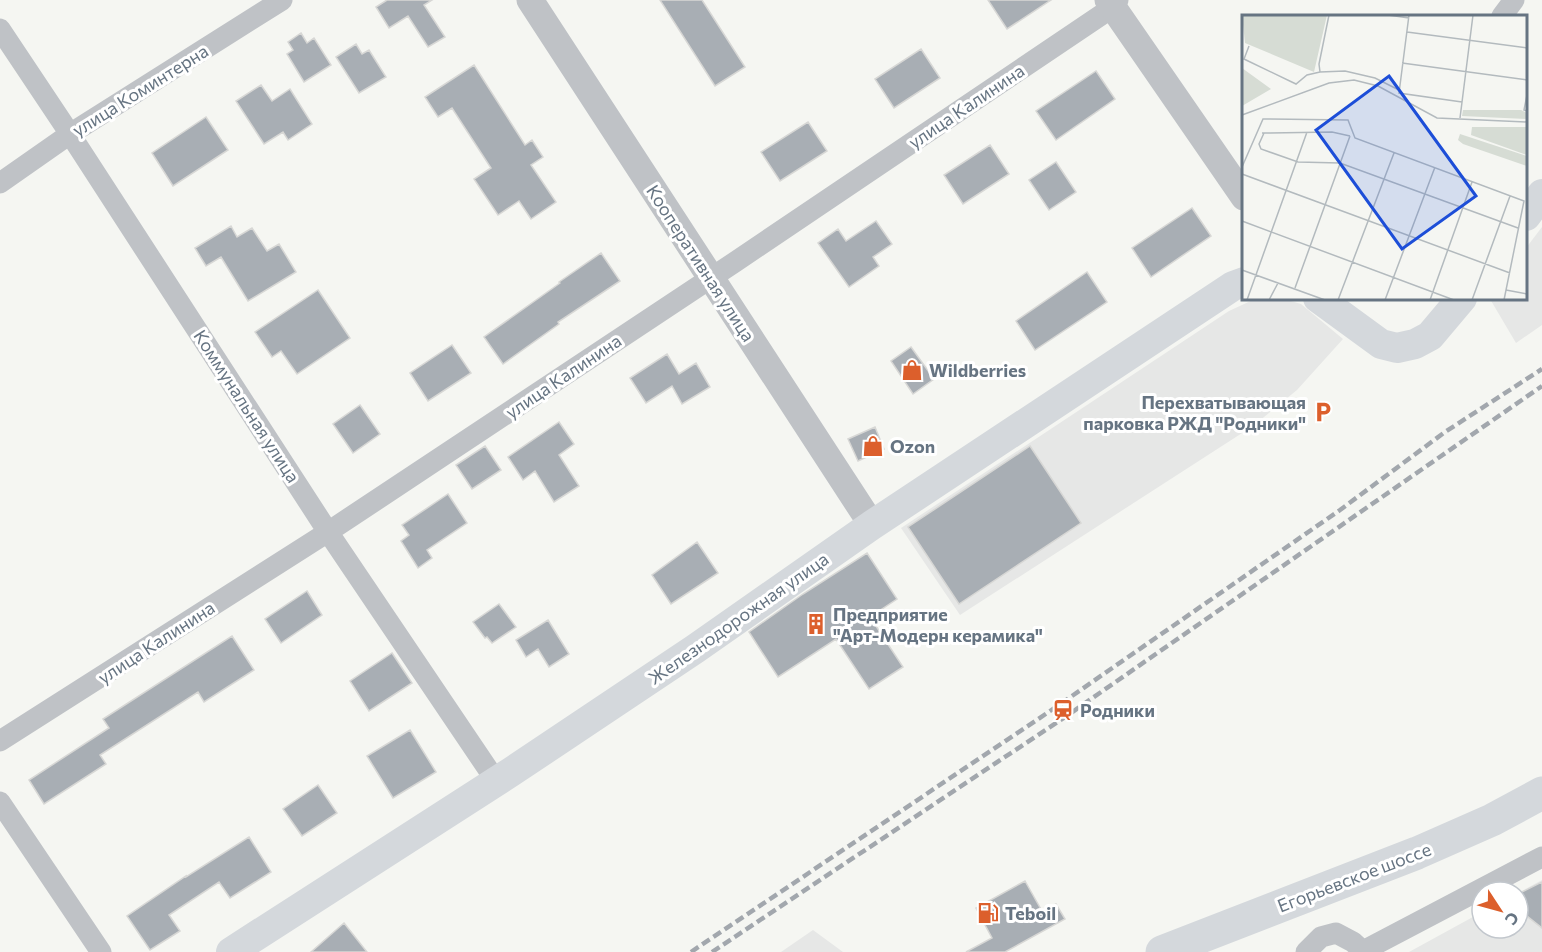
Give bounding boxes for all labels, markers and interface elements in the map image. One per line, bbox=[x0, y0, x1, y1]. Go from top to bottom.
inset map bbox=[1242, 15, 1527, 300]
street label: улица Коминтерна bbox=[68, 39, 212, 141]
street label: улица Калинина bbox=[904, 59, 1028, 153]
street label: Кооперативная улица bbox=[642, 180, 760, 346]
street label: Коммунальная улица bbox=[189, 325, 305, 487]
street label: улица Калинина bbox=[501, 329, 625, 423]
shop icon: Wildberries bbox=[900, 358, 924, 382]
place label: Wildberries bbox=[929, 359, 1026, 381]
place label: Перехватывающая парковка РЖД "Родники" bbox=[1083, 391, 1306, 434]
parking icon: Перехватывающая парковка РЖД "Родники" bbox=[1311, 400, 1335, 424]
shop icon: Ozon bbox=[861, 434, 885, 458]
place label: Ozon bbox=[890, 435, 935, 457]
street label: Железнодорожная улица bbox=[644, 547, 832, 689]
street label: улица Калинина bbox=[93, 596, 219, 688]
place label: Предприятие "Арт-Модерн керамика" bbox=[833, 603, 1043, 646]
building icon: Предприятие "Арт-Модерн керамика" bbox=[804, 612, 828, 636]
station icon: Родники bbox=[1051, 698, 1075, 722]
place label: Родники bbox=[1080, 699, 1155, 721]
street label: Егорьевское шоссе bbox=[1274, 838, 1434, 916]
north arrow bbox=[1470, 880, 1530, 940]
fuel station icon: Teboil bbox=[976, 901, 1000, 925]
place label: Teboil bbox=[1005, 902, 1056, 924]
text: С bbox=[1502, 909, 1523, 929]

